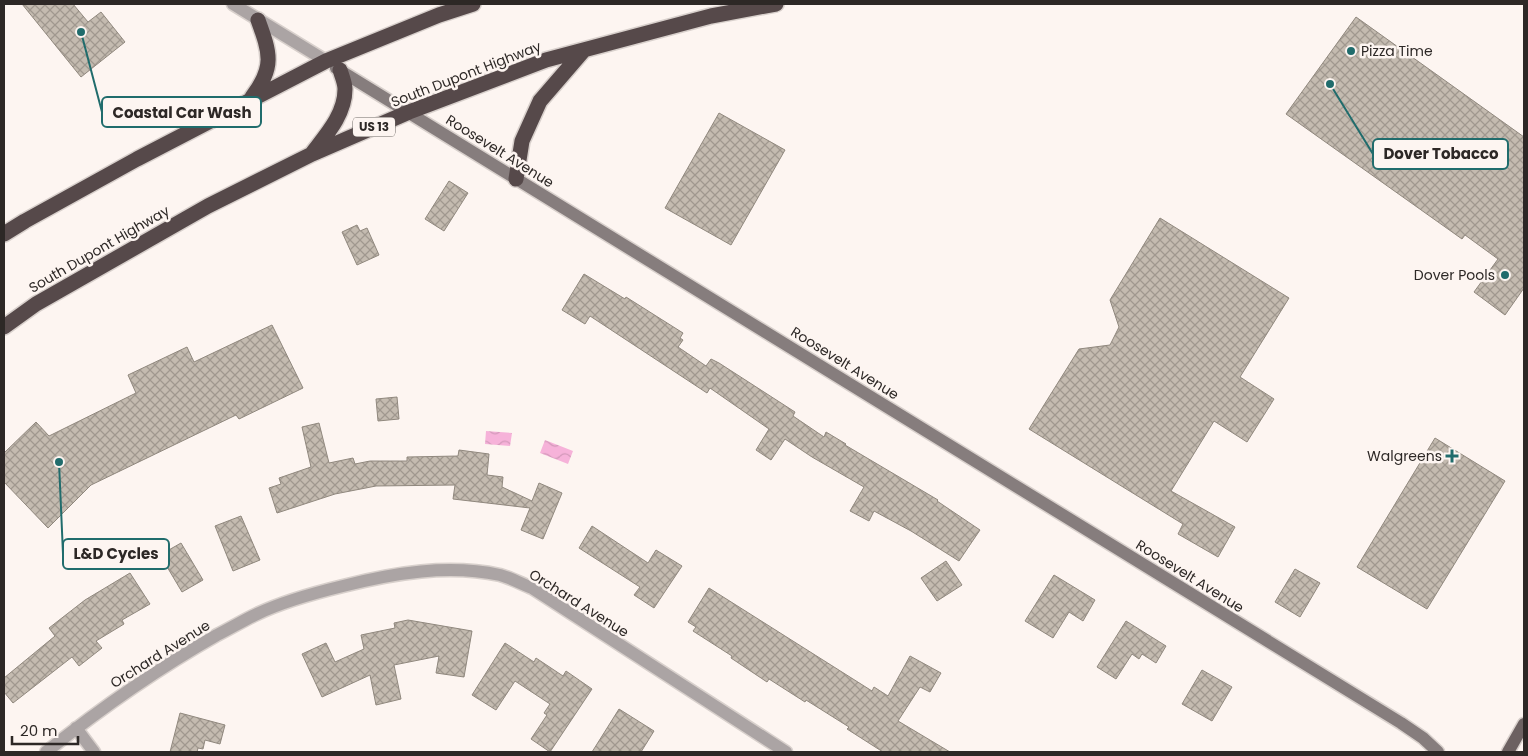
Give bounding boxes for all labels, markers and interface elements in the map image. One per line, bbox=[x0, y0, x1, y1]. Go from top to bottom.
street label: South Dupont Highway bbox=[388, 36, 544, 112]
place label: Pizza Time bbox=[1361, 41, 1433, 61]
marker: Pizza Time bbox=[1345, 45, 1357, 57]
callout: Coastal Car Wash bbox=[102, 97, 261, 127]
text: Coastal Car Wash bbox=[112, 102, 252, 123]
street label: Roosevelt Avenue bbox=[442, 110, 558, 192]
road number: US 13 bbox=[353, 118, 395, 136]
callout: Dover Tobacco bbox=[1373, 139, 1508, 169]
text: Dover Tobacco bbox=[1383, 143, 1499, 164]
street label: South Dupont Highway bbox=[25, 200, 173, 298]
place label: Dover Pools bbox=[1414, 265, 1495, 285]
marker: Dover Pools bbox=[1499, 269, 1511, 281]
street label: Roosevelt Avenue bbox=[787, 322, 903, 404]
place label: Walgreens bbox=[1367, 446, 1442, 466]
marker: Walgreens bbox=[1446, 450, 1458, 462]
street label: Roosevelt Avenue bbox=[1132, 535, 1248, 617]
callout: L&D Cycles bbox=[63, 539, 169, 569]
text: L&D Cycles bbox=[73, 543, 159, 564]
street label: Orchard Avenue bbox=[525, 564, 633, 642]
street label: Orchard Avenue bbox=[106, 615, 214, 693]
scale bar bbox=[12, 714, 79, 746]
text: 20 m bbox=[20, 720, 58, 741]

